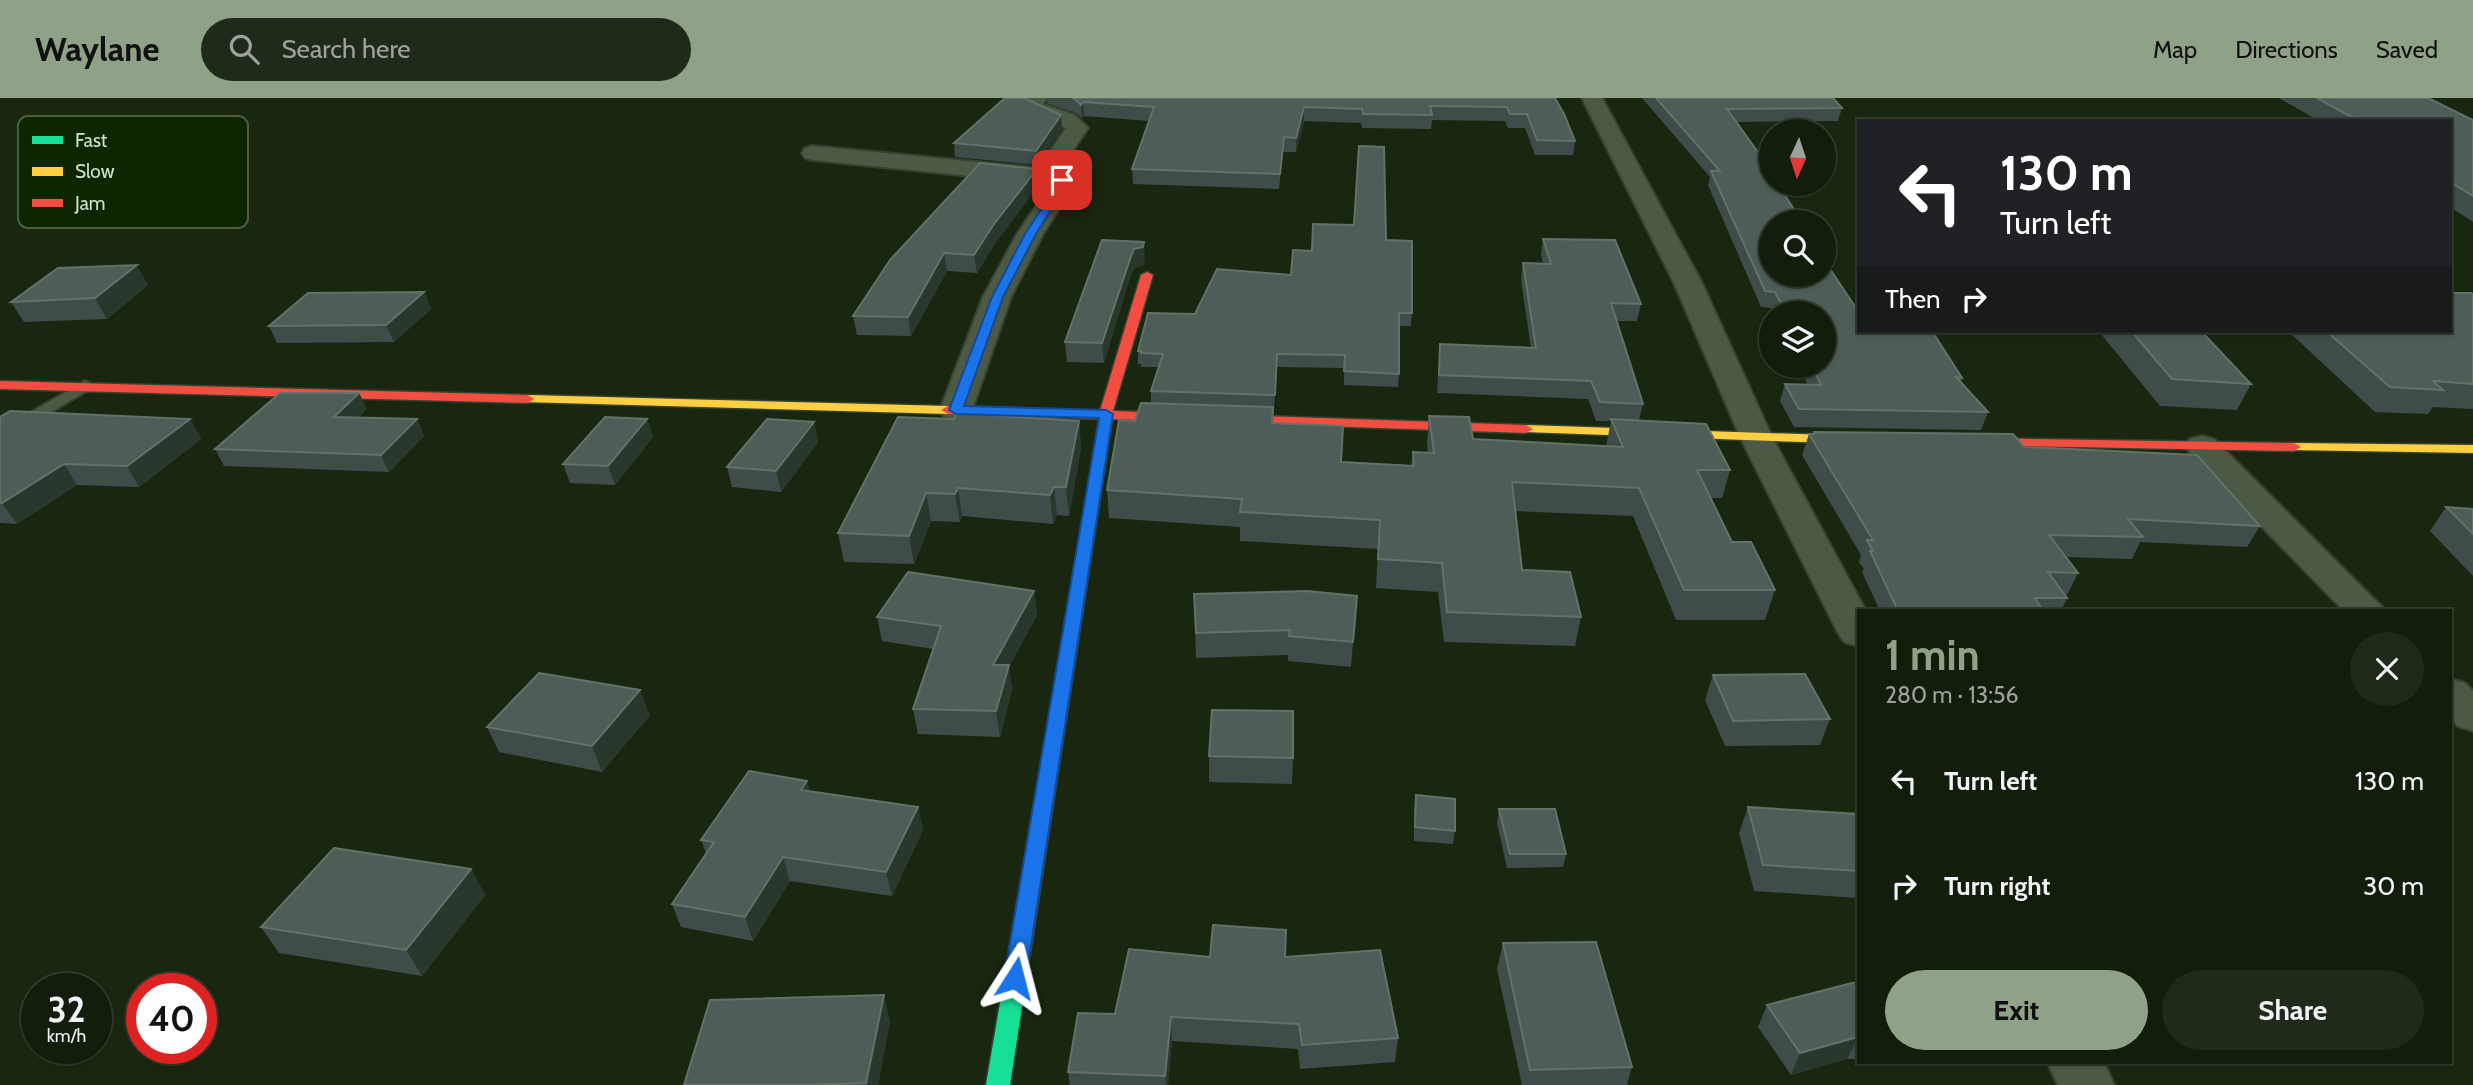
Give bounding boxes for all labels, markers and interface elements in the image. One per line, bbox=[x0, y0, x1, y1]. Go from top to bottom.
search box bbox=[201, 18, 691, 81]
text: Waylane bbox=[35, 29, 159, 69]
icon: search bbox=[225, 30, 263, 68]
text: Search here bbox=[281, 33, 411, 65]
text: Map bbox=[2153, 35, 2197, 64]
text: Directions bbox=[2235, 35, 2338, 64]
text: Saved bbox=[2376, 35, 2438, 64]
legend bbox=[18, 116, 248, 228]
north arrow bbox=[1759, 119, 1836, 196]
map controls bbox=[1759, 119, 1836, 378]
text: Fast bbox=[75, 129, 108, 152]
text: 130 m bbox=[2000, 143, 2133, 202]
icon: left bbox=[1885, 147, 1976, 238]
pin bbox=[1032, 150, 1092, 210]
text: Slow bbox=[75, 160, 115, 183]
icon: arrive bbox=[1043, 161, 1081, 199]
text: Jam bbox=[74, 192, 105, 215]
text: Turn left bbox=[2000, 203, 2111, 242]
button: search bbox=[1759, 210, 1836, 287]
icon: right bbox=[1955, 280, 1993, 318]
text: Then bbox=[1885, 283, 1941, 315]
button: layers bbox=[1759, 301, 1836, 378]
text: 1 min bbox=[1885, 629, 1980, 681]
button: close bbox=[2350, 632, 2424, 706]
text: 280 m · 13:56 bbox=[1885, 681, 2018, 709]
icon: left bbox=[1885, 762, 1923, 800]
text: Turn left bbox=[1944, 765, 2037, 797]
text: 130 m bbox=[2355, 765, 2424, 797]
icon: right bbox=[1885, 867, 1923, 905]
text: Turn right bbox=[1944, 870, 2050, 902]
text: 30 m bbox=[2363, 870, 2424, 902]
position arrow bbox=[978, 941, 1052, 1015]
button: Exit bbox=[1885, 970, 2148, 1050]
button: Share bbox=[2162, 970, 2424, 1050]
speed limit sign: 40 bbox=[126, 973, 217, 1064]
text: 32 bbox=[48, 988, 85, 1031]
text: km/h bbox=[47, 1025, 86, 1047]

